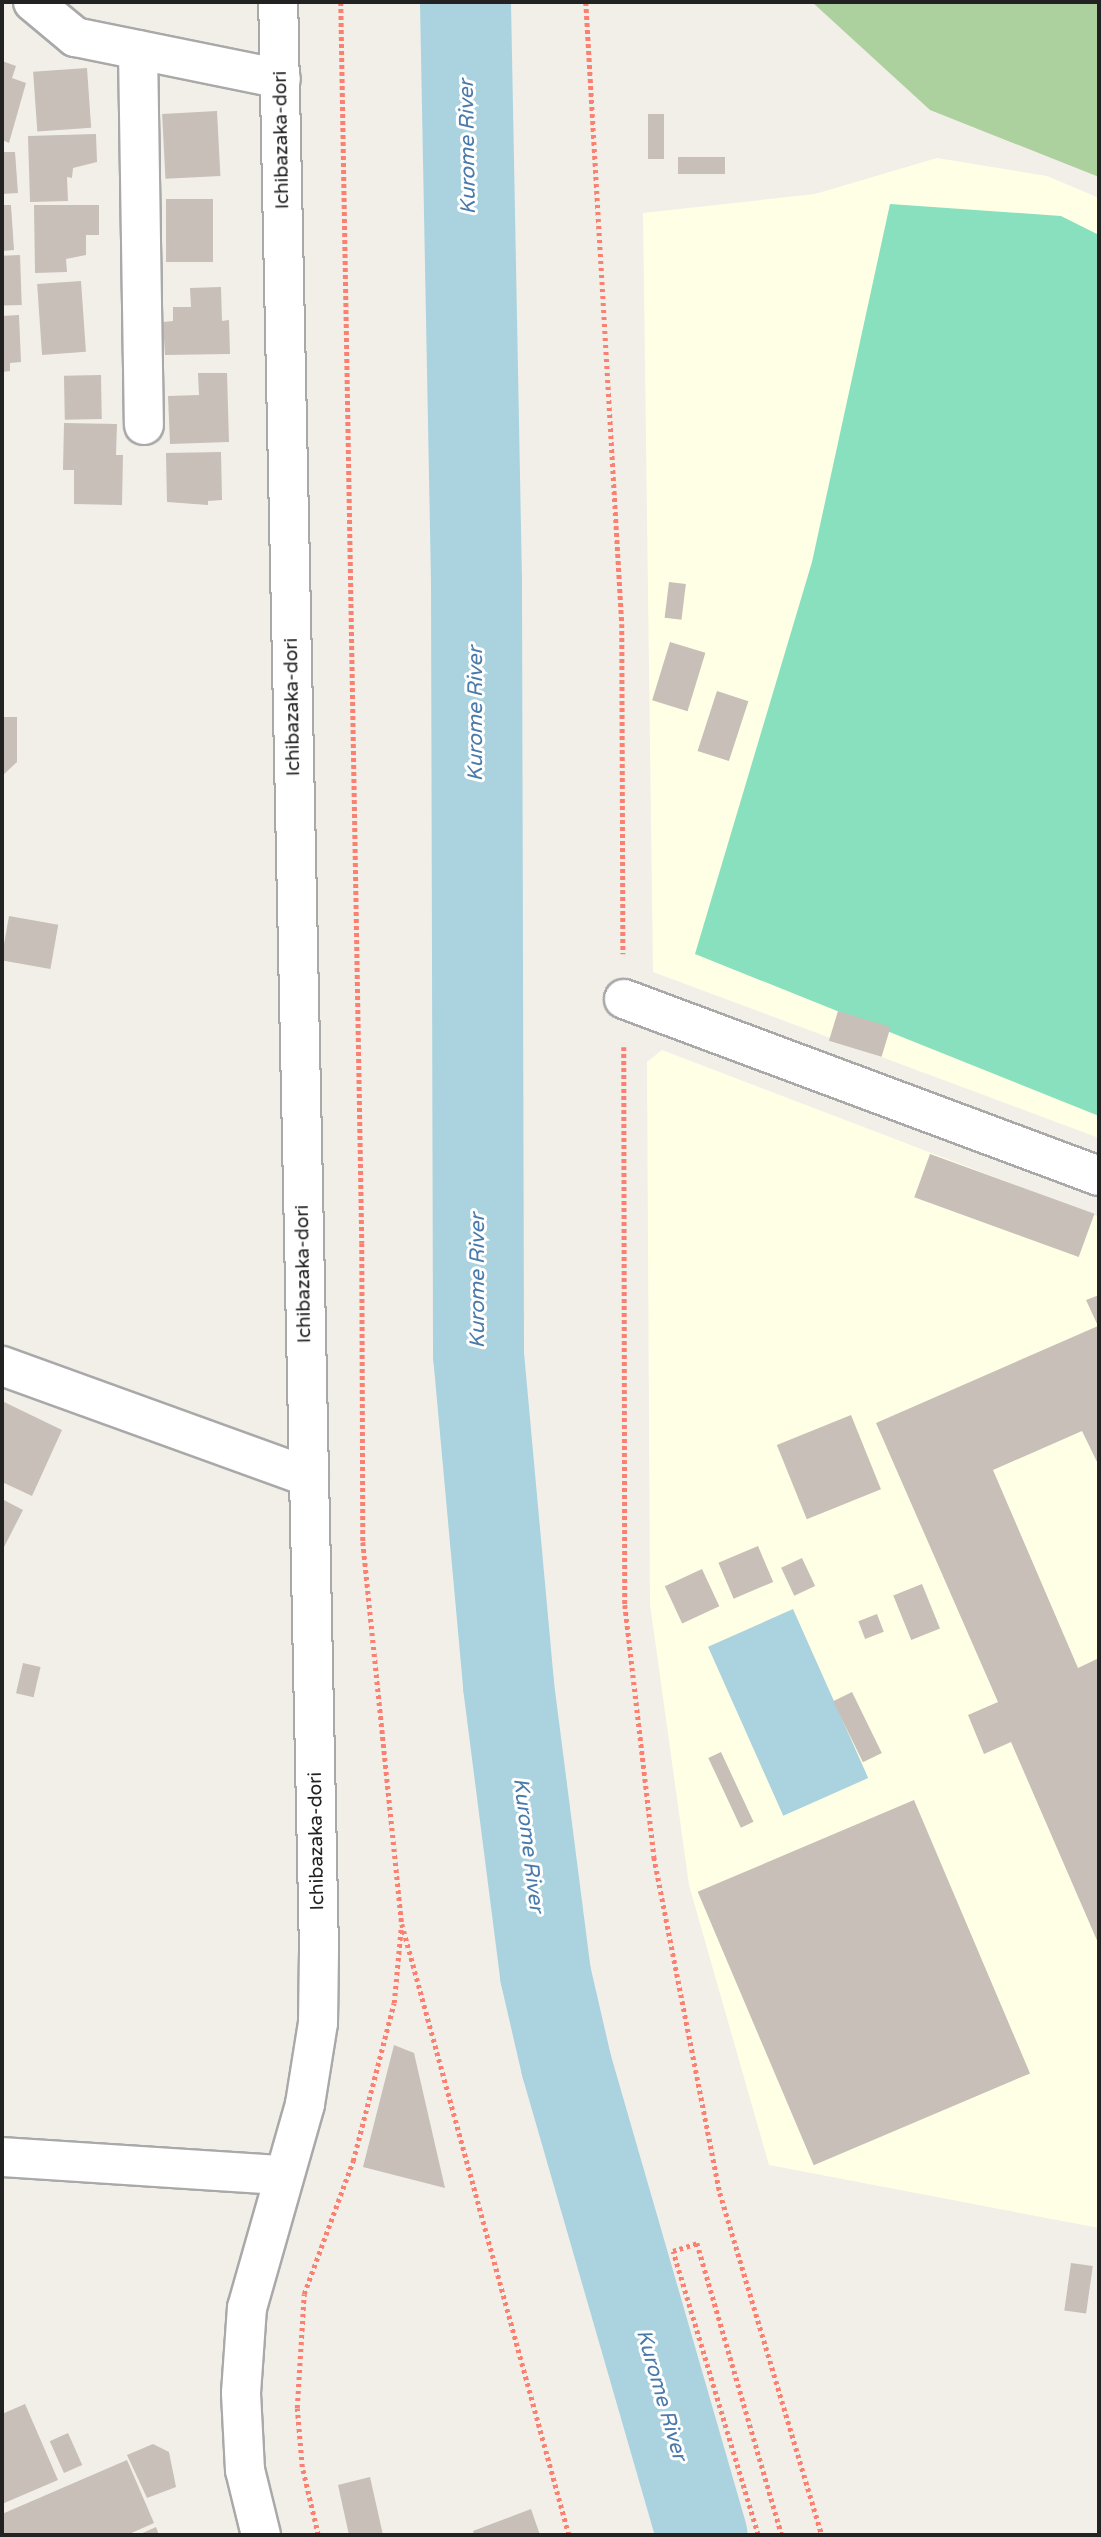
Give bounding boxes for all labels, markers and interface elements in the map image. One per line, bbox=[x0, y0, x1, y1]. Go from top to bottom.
street label: Ichibazaka-dori bbox=[269, 71, 295, 209]
water label: Kurome River bbox=[454, 79, 482, 215]
street label: Ichibazaka-dori bbox=[280, 638, 306, 776]
water label: Kurome River bbox=[463, 646, 489, 782]
street label: Ichibazaka-dori bbox=[291, 1205, 317, 1343]
water label: Kurome River bbox=[465, 1213, 491, 1349]
street label: Ichibazaka-dori bbox=[304, 1772, 330, 1910]
water label: Kurome River bbox=[507, 1776, 549, 1914]
water label: Kurome River bbox=[630, 2327, 692, 2463]

